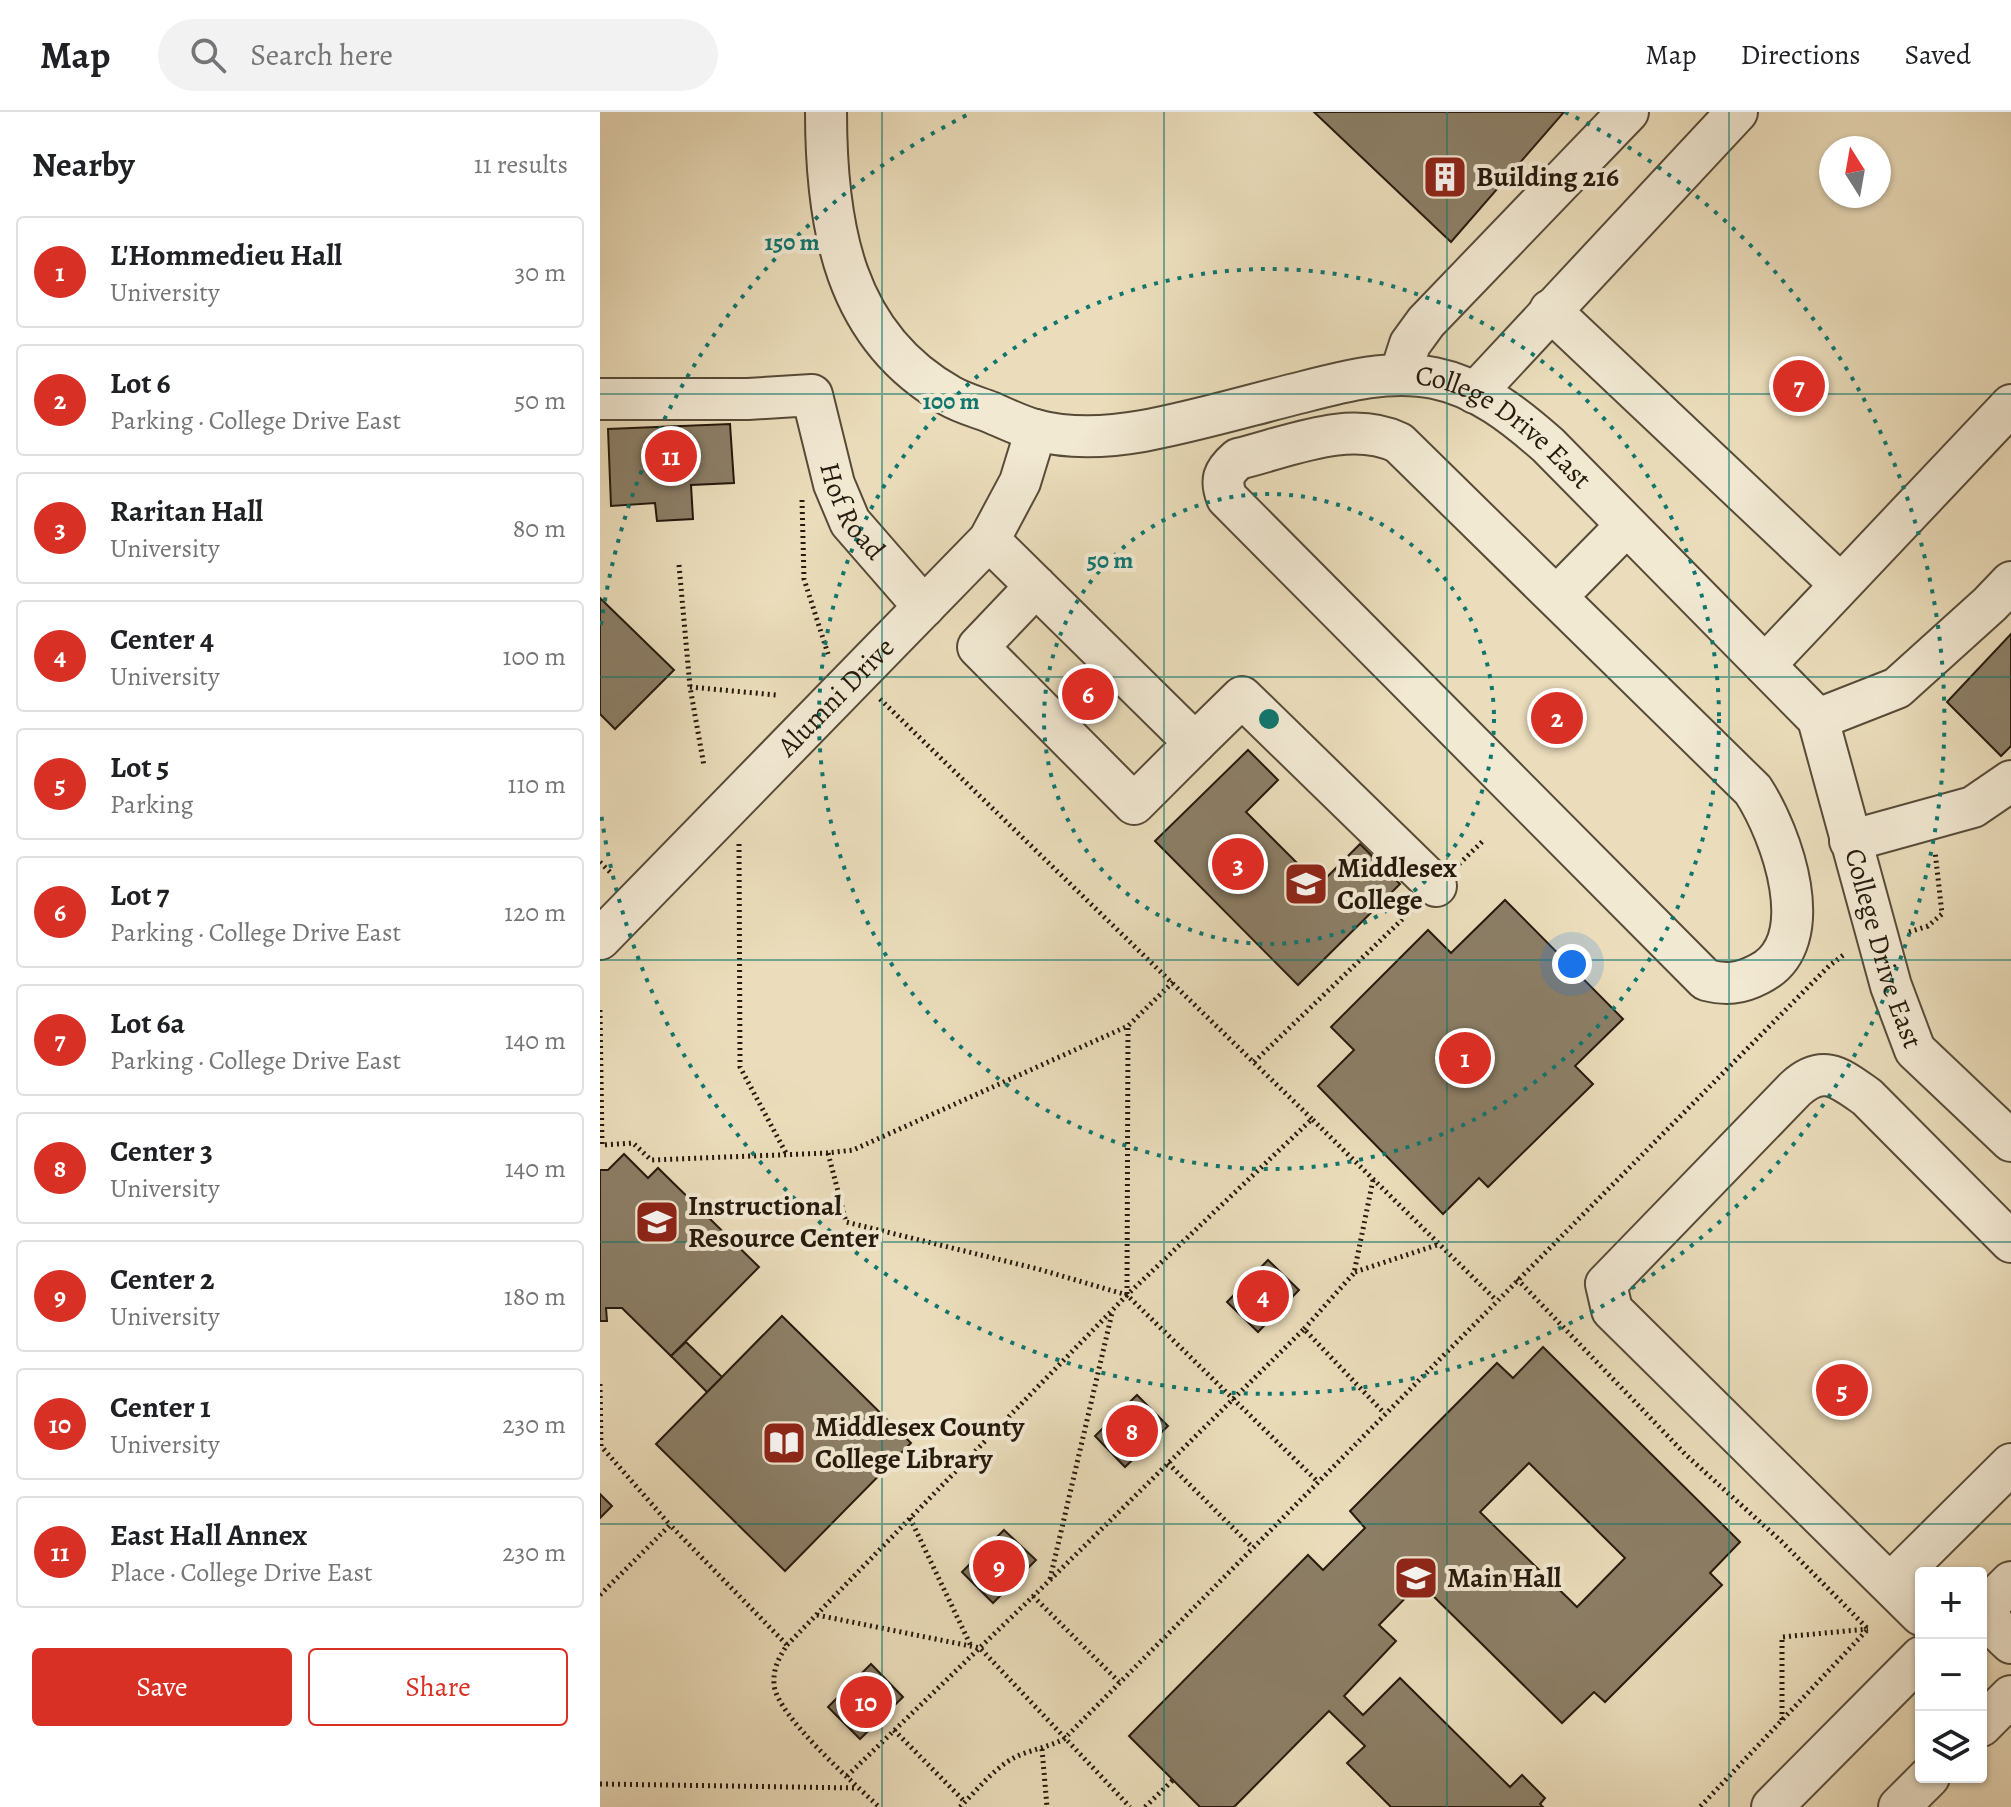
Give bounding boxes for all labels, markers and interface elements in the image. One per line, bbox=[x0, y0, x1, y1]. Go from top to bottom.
search box bbox=[158, 19, 718, 91]
text: Map bbox=[40, 29, 110, 81]
icon: search bbox=[186, 33, 230, 77]
text: Search here bbox=[250, 35, 393, 75]
text: Map bbox=[1645, 36, 1696, 74]
text: Directions bbox=[1740, 36, 1861, 74]
text: Saved bbox=[1905, 36, 1971, 74]
north arrow bbox=[1819, 136, 1891, 208]
text: Nearby bbox=[32, 141, 135, 188]
text: 11 results bbox=[474, 147, 568, 182]
building icon: Building 216 bbox=[1421, 153, 1469, 201]
place label: Building 216 bbox=[1476, 158, 1619, 196]
text: 150 m bbox=[764, 226, 820, 258]
text: L'Hommedieu Hall bbox=[110, 235, 342, 275]
text: 1 bbox=[55, 255, 65, 290]
text: 30 m bbox=[515, 255, 566, 290]
text: University bbox=[110, 275, 220, 310]
street label: College Drive East bbox=[1413, 356, 1600, 497]
pin: 7 bbox=[1773, 356, 1825, 416]
text: Lot 6 bbox=[110, 363, 171, 403]
text: 2 bbox=[54, 383, 66, 418]
text: 50 m bbox=[514, 383, 566, 418]
text: 100 m bbox=[922, 385, 980, 417]
text: Parking · College Drive East bbox=[110, 403, 401, 438]
pin: 11 bbox=[645, 426, 697, 486]
street label: Hof Road bbox=[810, 458, 894, 569]
text: Raritan Hall bbox=[110, 491, 263, 531]
text: 3 bbox=[54, 511, 66, 546]
text: 80 m bbox=[513, 511, 566, 546]
text: University bbox=[110, 531, 220, 566]
text: 50 m bbox=[1087, 544, 1133, 576]
text: Center 4 bbox=[110, 619, 214, 659]
street label: Alumni Drive bbox=[768, 629, 903, 766]
text: 4 bbox=[54, 639, 66, 674]
text: 100 m bbox=[503, 639, 566, 674]
text: University bbox=[110, 659, 220, 694]
pin: 6 bbox=[1062, 664, 1114, 724]
pin: 2 bbox=[1531, 688, 1583, 748]
centre of rings bbox=[1255, 705, 1283, 733]
text: Lot 5 bbox=[110, 747, 169, 787]
text: 5 bbox=[54, 767, 66, 802]
text: 110 m bbox=[508, 767, 566, 802]
text: Parking bbox=[110, 787, 193, 822]
pin: 3 bbox=[1212, 834, 1264, 894]
street label: College Drive East bbox=[1835, 844, 1932, 1054]
place label: Middlesex College bbox=[1337, 849, 1457, 919]
school or university icon: Middlesex College bbox=[1282, 860, 1330, 908]
text: Lot 7 bbox=[110, 875, 169, 915]
text: 6 bbox=[54, 895, 66, 930]
text: 120 m bbox=[504, 895, 566, 930]
text: Parking · College Drive East bbox=[110, 915, 401, 950]
your location bbox=[1552, 944, 1592, 984]
text: Lot 6a bbox=[110, 1003, 185, 1043]
text: 7 bbox=[54, 1023, 66, 1058]
text: 140 m bbox=[505, 1023, 566, 1058]
pin: 1 bbox=[1439, 1028, 1491, 1088]
text: Parking · College Drive East bbox=[110, 1043, 401, 1078]
text: Center 3 bbox=[110, 1131, 213, 1171]
text: 8 bbox=[54, 1151, 66, 1186]
text: 140 m bbox=[505, 1151, 566, 1186]
text: University bbox=[110, 1171, 220, 1206]
place label: Instructional Resource Center bbox=[688, 1187, 880, 1257]
school or university icon: Instructional Resource Center bbox=[633, 1198, 681, 1246]
text: Center 2 bbox=[110, 1259, 215, 1299]
pin: 4 bbox=[1237, 1266, 1289, 1326]
text: 9 bbox=[54, 1279, 66, 1314]
text: 180 m bbox=[504, 1279, 566, 1314]
text: University bbox=[110, 1299, 220, 1334]
pin: 5 bbox=[1816, 1360, 1868, 1420]
text: Center 1 bbox=[110, 1387, 211, 1427]
pin: 8 bbox=[1106, 1401, 1158, 1461]
text: 10 bbox=[49, 1407, 71, 1442]
text: 230 m bbox=[502, 1407, 566, 1442]
place label: Middlesex County College Library bbox=[815, 1408, 1025, 1478]
library icon: Middlesex County College Library bbox=[760, 1419, 808, 1467]
text: University bbox=[110, 1427, 220, 1462]
text: East Hall Annex bbox=[110, 1515, 307, 1555]
text: 11 bbox=[51, 1535, 69, 1570]
text: 230 m bbox=[502, 1535, 566, 1570]
pin: 9 bbox=[973, 1536, 1025, 1596]
school or university icon: Main Hall bbox=[1392, 1554, 1440, 1602]
text: Place · College Drive East bbox=[110, 1555, 373, 1590]
place label: Main Hall bbox=[1447, 1559, 1562, 1597]
map controls bbox=[1915, 1567, 1987, 1783]
button: + bbox=[1915, 1567, 1987, 1639]
button: − bbox=[1915, 1639, 1987, 1711]
button: Save bbox=[32, 1648, 292, 1726]
button: Share bbox=[308, 1648, 568, 1726]
pin: 10 bbox=[840, 1672, 892, 1732]
button: layers bbox=[1915, 1711, 1987, 1783]

